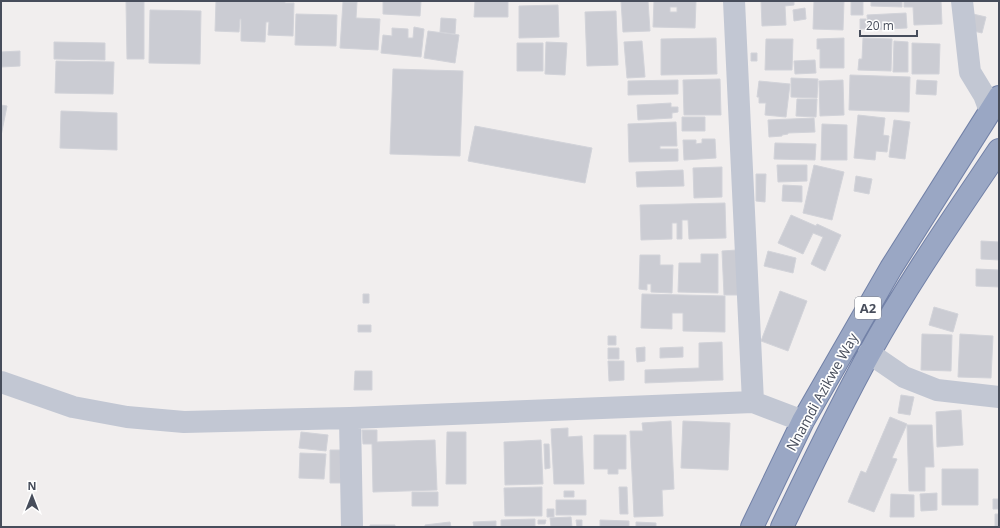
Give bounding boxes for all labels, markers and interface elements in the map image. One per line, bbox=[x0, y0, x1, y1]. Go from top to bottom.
scale bar bbox=[860, 12, 917, 38]
text: 20 m bbox=[866, 17, 894, 34]
road number: A2 bbox=[855, 297, 881, 319]
street label: Nnamdi Azikwe Way bbox=[781, 329, 862, 454]
north arrow bbox=[12, 476, 52, 516]
text: N bbox=[28, 478, 36, 493]

